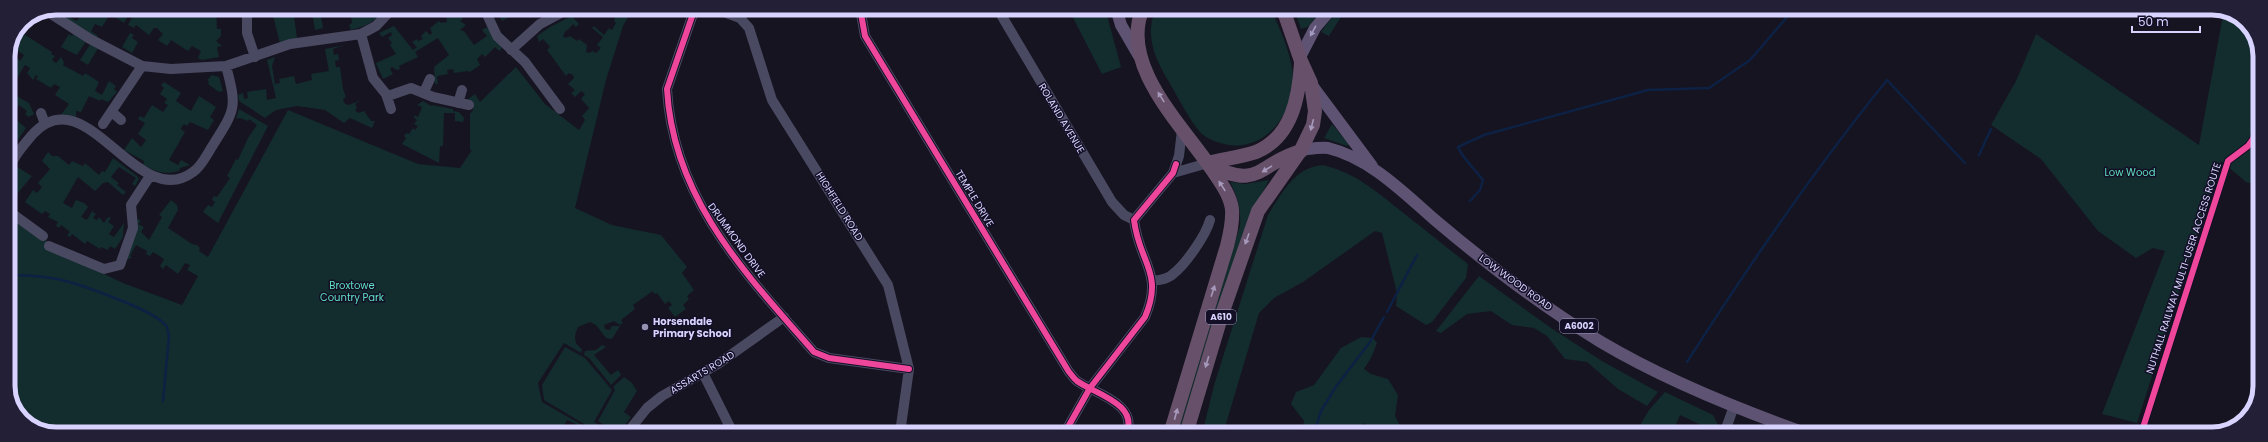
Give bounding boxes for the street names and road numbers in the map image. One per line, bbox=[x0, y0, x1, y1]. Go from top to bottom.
street label: ROLAND AVENUE bbox=[1035, 80, 1088, 156]
street label: NUTHALL RAILWAY MULTI-USER ACCESS ROUTE bbox=[2142, 161, 2225, 376]
street label: TEMPLE DRIVE bbox=[952, 167, 998, 230]
street label: HIGHFIELD ROAD bbox=[812, 169, 867, 244]
street label: DRUMMOND DRIVE bbox=[704, 200, 769, 281]
street label: LOW WOOD ROAD bbox=[1476, 251, 1556, 314]
road number: A610 bbox=[1206, 310, 1236, 324]
road number: A6002 bbox=[1560, 319, 1598, 333]
street label: ASSARTS ROAD bbox=[667, 347, 737, 398]

